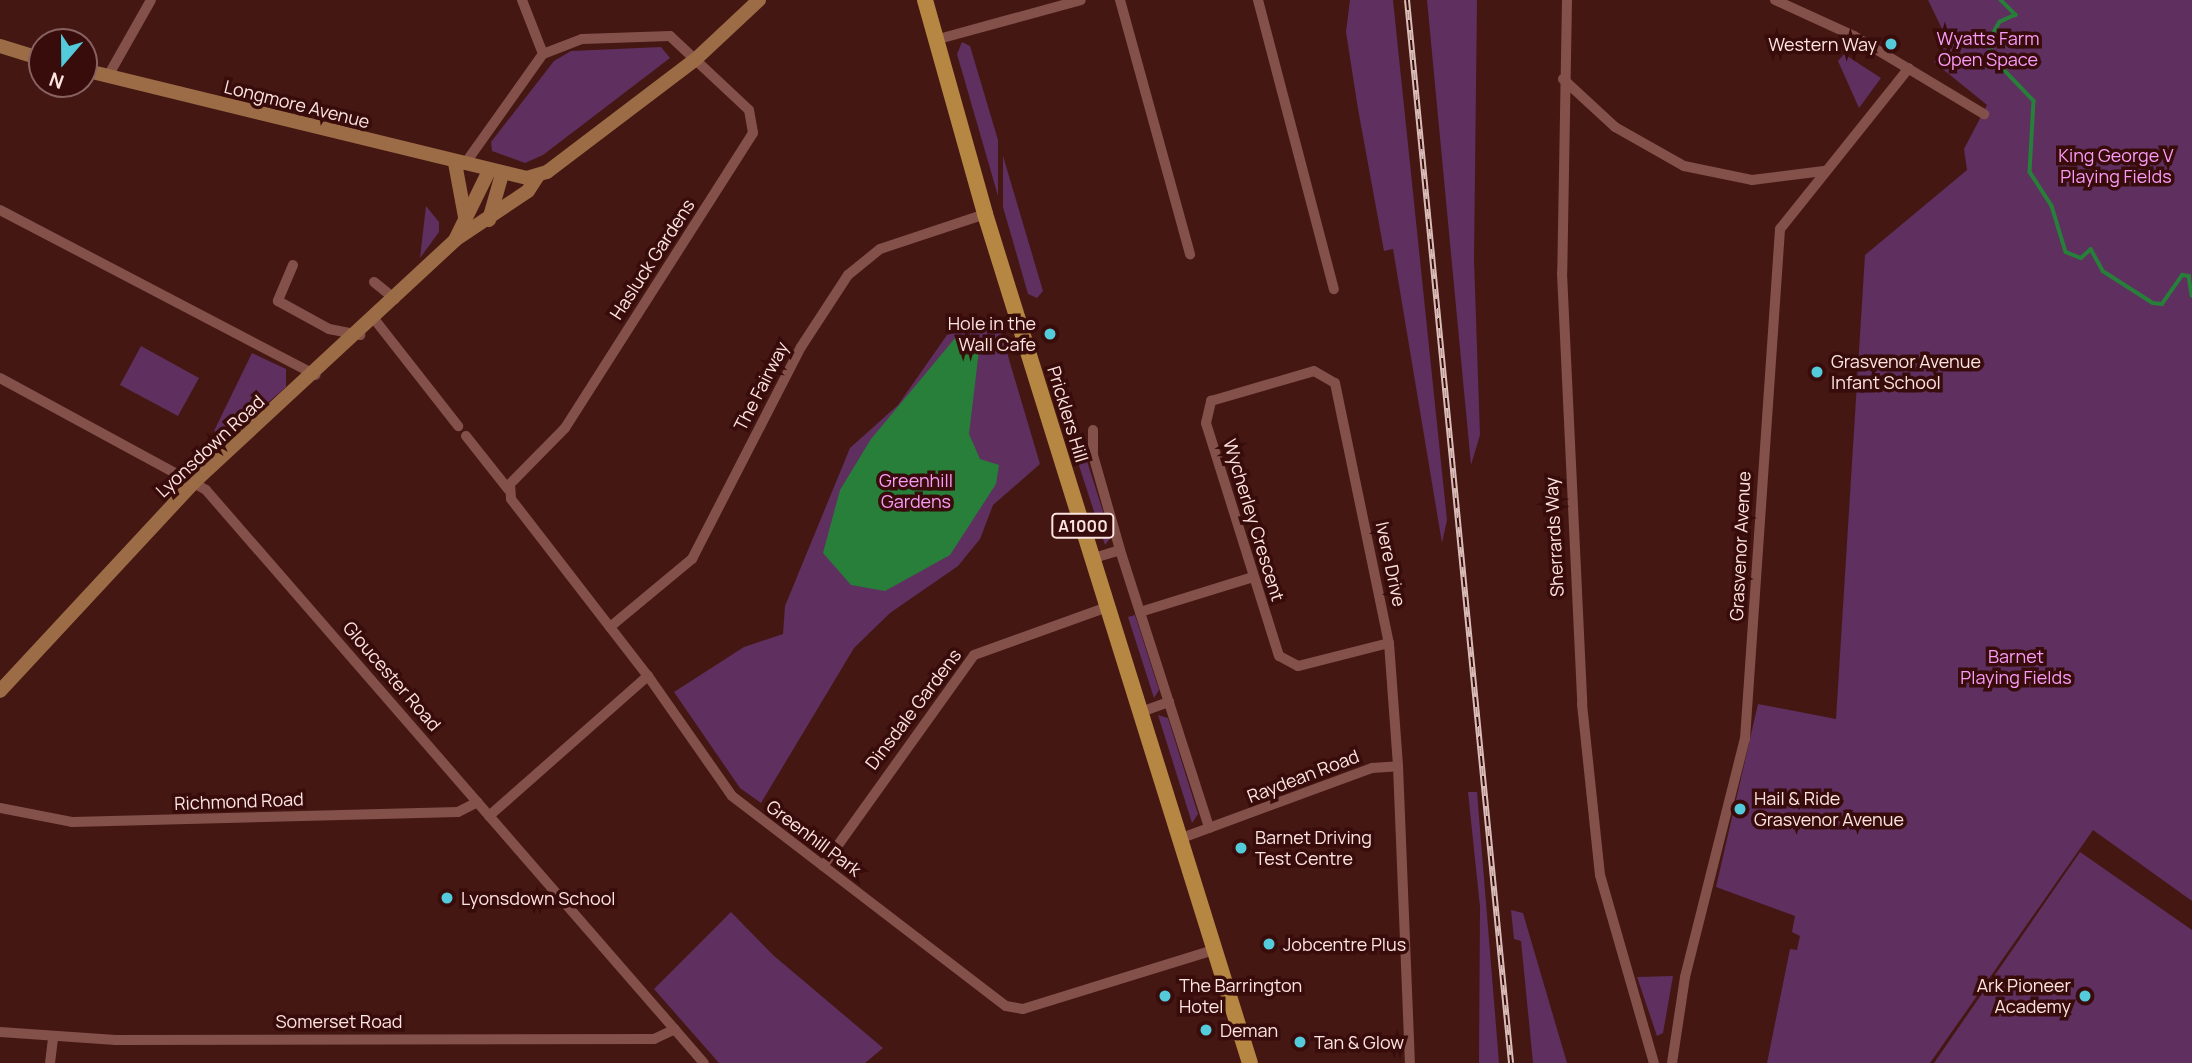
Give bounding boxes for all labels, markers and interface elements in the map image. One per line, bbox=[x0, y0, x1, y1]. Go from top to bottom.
north arrow bbox=[28, 28, 98, 98]
park label: Wyatts Farm Open Space bbox=[1937, 28, 2039, 70]
place label: Western Way bbox=[1768, 33, 1877, 55]
marker: Western Way bbox=[1883, 36, 1899, 52]
text: N bbox=[46, 66, 67, 95]
street label: Longmore Avenue bbox=[222, 75, 372, 133]
park label: King George V Playing Fields bbox=[2058, 145, 2174, 188]
street label: Hasluck Gardens bbox=[605, 195, 699, 323]
place label: Hole in the Wall Cafe bbox=[948, 313, 1036, 356]
marker: Hole in the Wall Cafe bbox=[1042, 326, 1058, 342]
street label: The Fairway bbox=[729, 338, 793, 434]
place label: Grasvenor Avenue Infant School bbox=[1831, 351, 1981, 394]
street label: Pricklers Hill bbox=[1043, 363, 1093, 465]
marker: Grasvenor Avenue Infant School bbox=[1809, 364, 1825, 380]
street label: Lyonsdown Road bbox=[151, 390, 269, 502]
street label: Wycherley Crescent bbox=[1219, 436, 1289, 604]
park label: Greenhill Gardens bbox=[879, 470, 953, 512]
street label: Grasvenor Avenue bbox=[1725, 471, 1755, 621]
street label: Sherrards Way bbox=[1540, 477, 1568, 597]
road number: A1000 bbox=[1050, 513, 1116, 538]
street label: Ivere Drive bbox=[1371, 520, 1411, 608]
street label: Gloucester Road bbox=[339, 617, 445, 735]
street label: Dinsdale Gardens bbox=[861, 644, 965, 774]
park label: Barnet Playing Fields bbox=[1960, 646, 2072, 688]
street label: Raydean Road bbox=[1244, 745, 1362, 807]
street label: Richmond Road bbox=[174, 788, 304, 814]
place label: Hail & Ride Grasvenor Avenue bbox=[1754, 788, 1904, 830]
street label: Greenhill Park bbox=[762, 795, 866, 881]
marker: Hail & Ride Grasvenor Avenue bbox=[1732, 801, 1748, 817]
place label: Barnet Driving Test Centre bbox=[1255, 827, 1372, 870]
marker: Barnet Driving Test Centre bbox=[1233, 840, 1249, 856]
place label: Lyonsdown School bbox=[461, 887, 616, 909]
marker: Lyonsdown School bbox=[439, 890, 455, 906]
place label: Jobcentre Plus bbox=[1283, 933, 1406, 955]
marker: Jobcentre Plus bbox=[1261, 936, 1277, 952]
place label: The Barrington Hotel bbox=[1179, 975, 1302, 1018]
place label: Ark Pioneer Academy bbox=[1977, 975, 2071, 1018]
marker: The Barrington Hotel bbox=[1157, 988, 1173, 1004]
marker: Ark Pioneer Academy bbox=[2077, 988, 2093, 1004]
street label: Somerset Road bbox=[275, 1010, 403, 1032]
place label: Deman bbox=[1220, 1019, 1278, 1041]
marker: Deman bbox=[1198, 1022, 1214, 1038]
place label: Tan & Glow bbox=[1314, 1031, 1404, 1053]
marker: Tan & Glow bbox=[1292, 1034, 1308, 1050]

